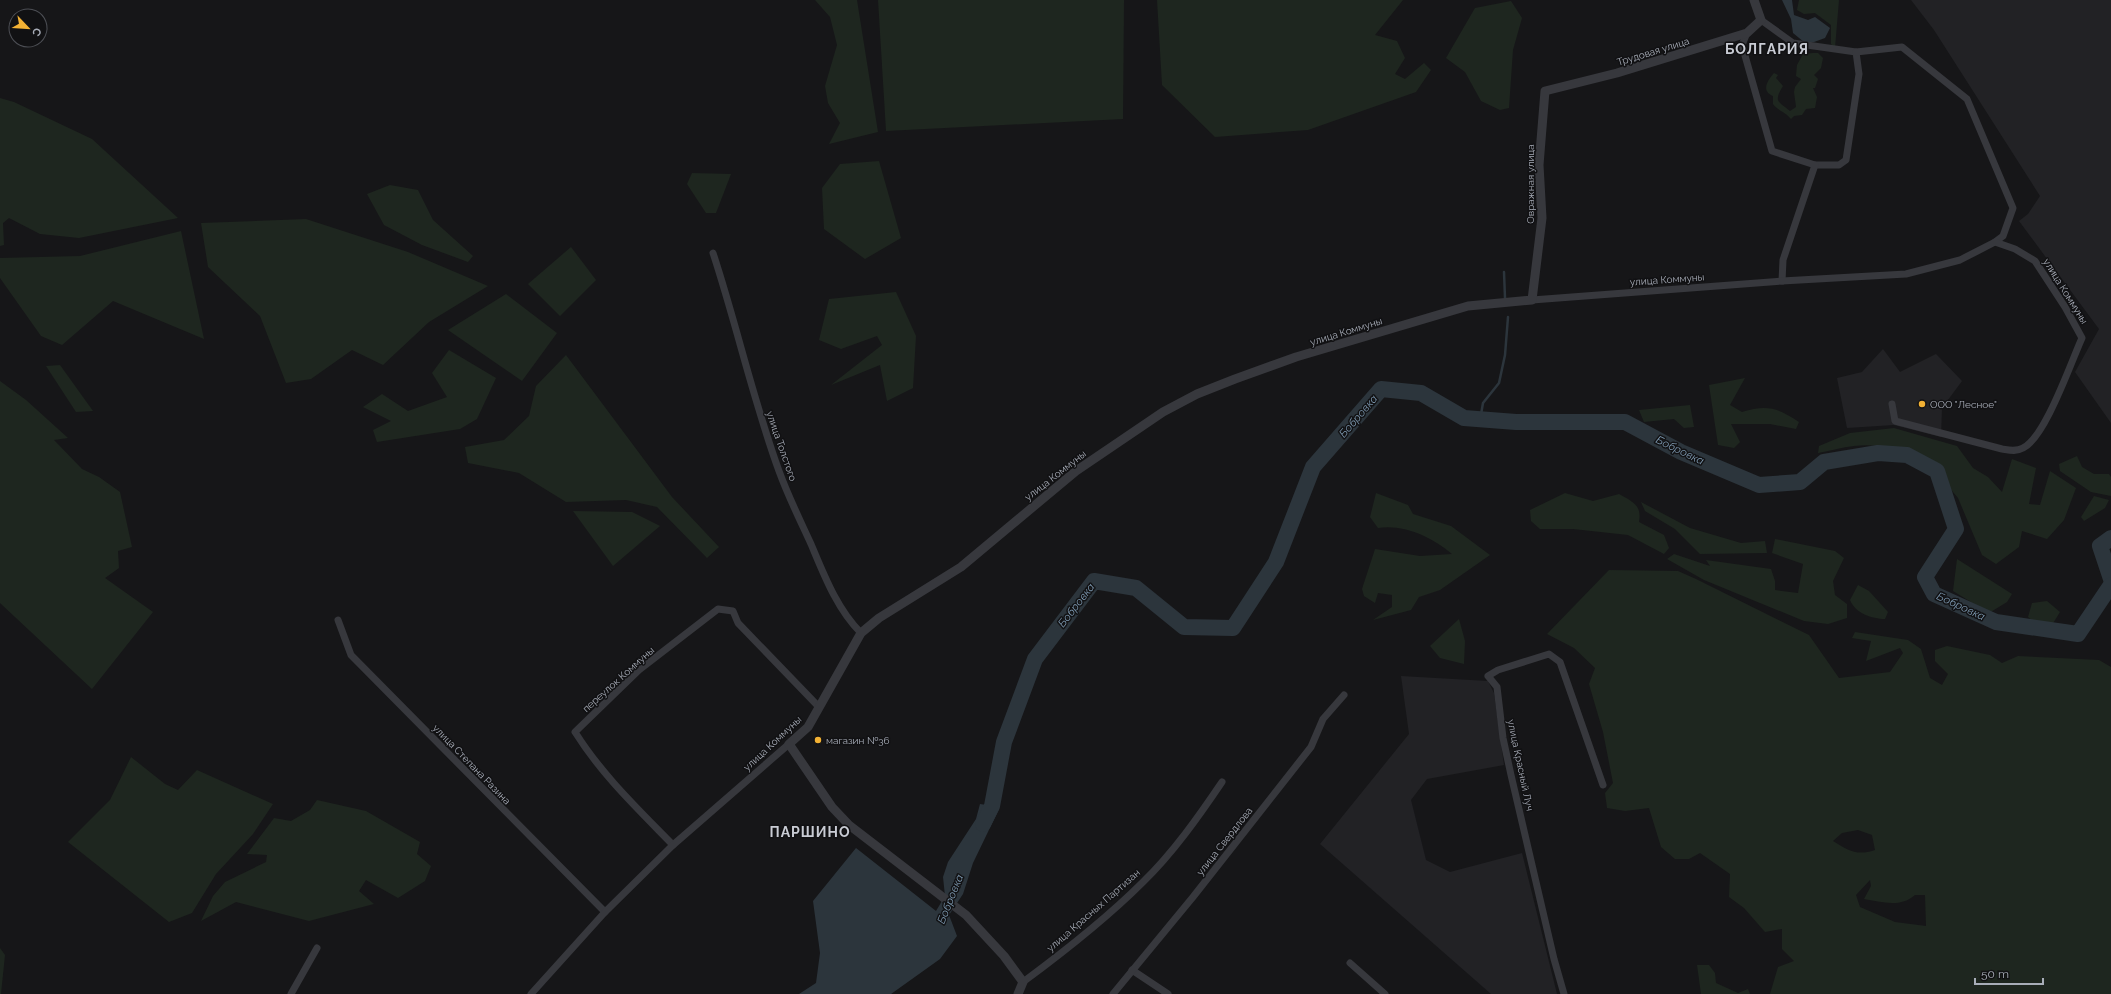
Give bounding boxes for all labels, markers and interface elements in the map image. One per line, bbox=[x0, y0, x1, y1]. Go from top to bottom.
north arrow bbox=[8, 8, 48, 48]
text: С bbox=[29, 26, 44, 39]
street label: Трудовая улица bbox=[1616, 35, 1691, 68]
district label: БОЛГАРИЯ bbox=[1725, 41, 1809, 57]
street label: Овражная улица bbox=[1525, 144, 1536, 224]
street label: улица Коммуны bbox=[2041, 257, 2090, 326]
street label: улица Коммуны bbox=[1629, 271, 1705, 288]
street label: улица Коммуны bbox=[1309, 315, 1384, 348]
water label: Бобровка bbox=[1336, 392, 1381, 440]
marker: ООО "Лесное" bbox=[1917, 399, 1927, 409]
place label: ООО "Лесное" bbox=[1930, 399, 1997, 410]
street label: улица Толстого bbox=[764, 410, 799, 483]
water label: Бобровка bbox=[1654, 433, 1706, 468]
street label: улица Коммуны bbox=[1022, 448, 1088, 503]
water label: Бобровка bbox=[1055, 581, 1098, 630]
water label: Бобровка bbox=[1935, 590, 1987, 623]
street label: переулок Коммуны bbox=[580, 644, 656, 714]
street label: улица Коммуны bbox=[741, 714, 804, 773]
street label: улица Красный Луч bbox=[1505, 718, 1536, 812]
street label: улица Степана Разина bbox=[431, 722, 513, 807]
marker: магазин №36 bbox=[813, 735, 823, 745]
place label: магазин №36 bbox=[826, 735, 890, 746]
street label: улица Свердлова bbox=[1194, 805, 1254, 878]
district label: ПАРШИНО bbox=[769, 824, 851, 840]
street label: улица Красных Партизан bbox=[1044, 867, 1142, 954]
water label: Бобровка bbox=[935, 872, 966, 926]
scale bar bbox=[1975, 960, 2043, 986]
text: 50 m bbox=[1981, 967, 2009, 981]

